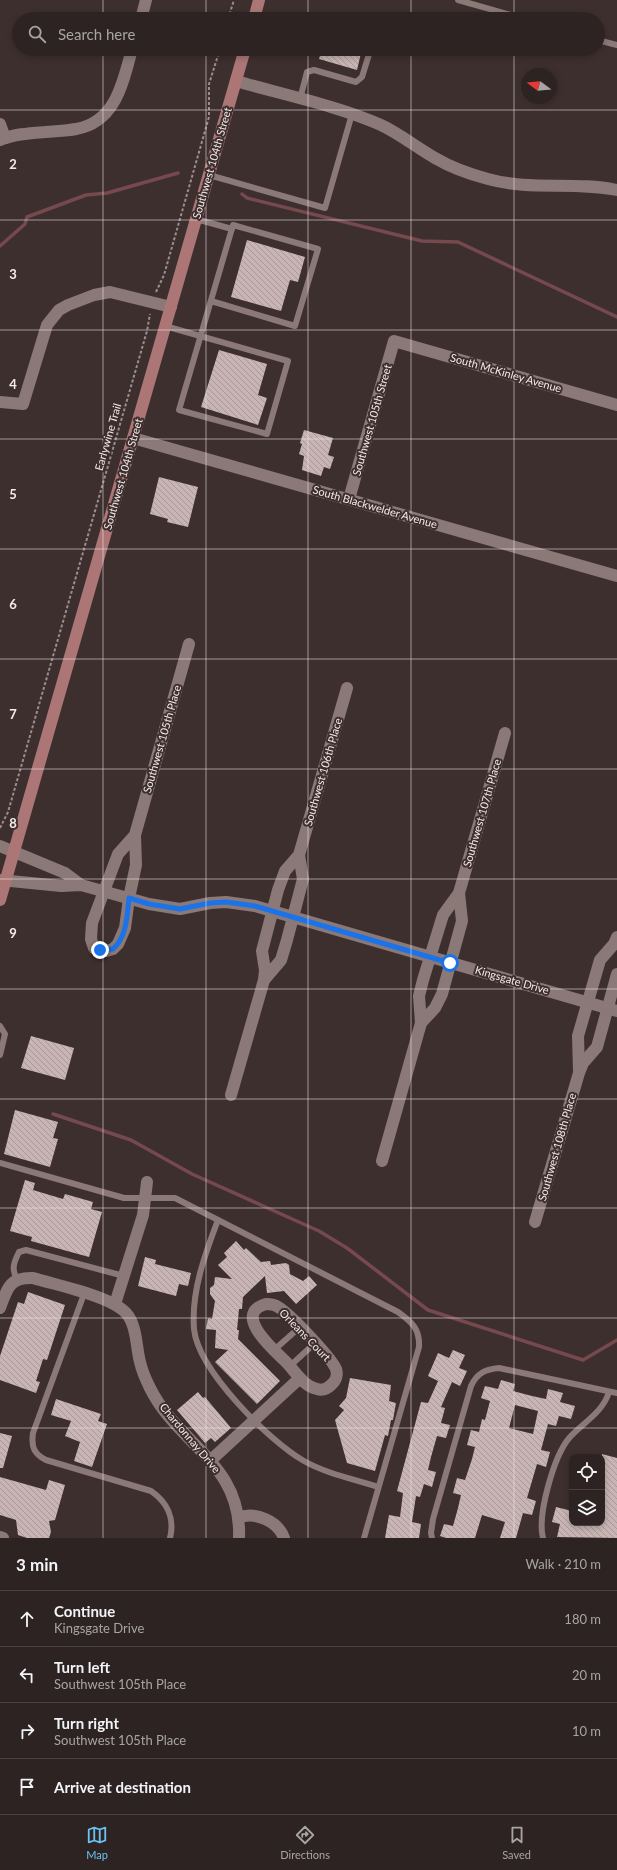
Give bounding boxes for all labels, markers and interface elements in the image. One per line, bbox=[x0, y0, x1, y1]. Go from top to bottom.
search box bbox=[12, 12, 605, 56]
icon: search bbox=[26, 23, 48, 45]
text: Search here bbox=[58, 25, 135, 43]
north arrow bbox=[521, 68, 557, 104]
street label: Southwest 104th Street bbox=[189, 106, 234, 220]
text: 2 bbox=[9, 156, 17, 172]
text: 3 bbox=[9, 266, 17, 282]
street label: South McKinley Avenue bbox=[449, 350, 563, 395]
street label: Southwest 105th Street bbox=[349, 363, 394, 477]
text: 4 bbox=[9, 376, 17, 392]
street label: Earlywine Trail bbox=[92, 402, 123, 472]
street label: Southwest 104th Street bbox=[100, 417, 145, 531]
street label: South Blackwelder Avenue bbox=[311, 483, 439, 531]
text: 5 bbox=[9, 486, 17, 502]
text: 6 bbox=[9, 596, 17, 612]
street label: Southwest 105th Place bbox=[140, 683, 183, 794]
text: 7 bbox=[9, 706, 17, 722]
street label: Southwest 106th Place bbox=[301, 716, 344, 827]
street label: Southwest 107th Place bbox=[460, 757, 503, 868]
text: 8 bbox=[9, 815, 17, 831]
text: 9 bbox=[9, 925, 17, 941]
route end bbox=[91, 941, 109, 959]
route start bbox=[441, 954, 459, 972]
street label: Kingsgate Drive bbox=[474, 963, 551, 996]
street label: Southwest 108th Place bbox=[535, 1091, 578, 1202]
street label: Orleans Court bbox=[277, 1306, 334, 1364]
street label: Chardonnay Drive bbox=[157, 1400, 224, 1475]
map controls bbox=[569, 1454, 605, 1526]
button: locate bbox=[569, 1454, 605, 1490]
button: layers bbox=[569, 1490, 605, 1526]
text: 3 min bbox=[16, 1554, 58, 1575]
text: Walk · 210 m bbox=[525, 1556, 601, 1572]
text: Continue bbox=[54, 1602, 115, 1620]
icon: ahead bbox=[16, 1608, 38, 1630]
text: 180 m bbox=[564, 1611, 601, 1627]
text: Kingsgate Drive bbox=[54, 1620, 144, 1636]
text: Turn left bbox=[54, 1658, 110, 1676]
icon: left bbox=[16, 1664, 38, 1686]
text: 20 m bbox=[572, 1667, 601, 1683]
text: Southwest 105th Place bbox=[54, 1676, 186, 1692]
text: Turn right bbox=[54, 1714, 119, 1732]
icon: right bbox=[16, 1720, 38, 1742]
text: 10 m bbox=[572, 1723, 601, 1739]
text: Southwest 105th Place bbox=[54, 1732, 186, 1748]
icon: arrive bbox=[16, 1776, 38, 1798]
text: Arrive at destination bbox=[54, 1778, 191, 1796]
tab: Map bbox=[86, 1824, 108, 1861]
tab: Directions bbox=[280, 1824, 330, 1861]
tab: Saved bbox=[502, 1824, 531, 1861]

